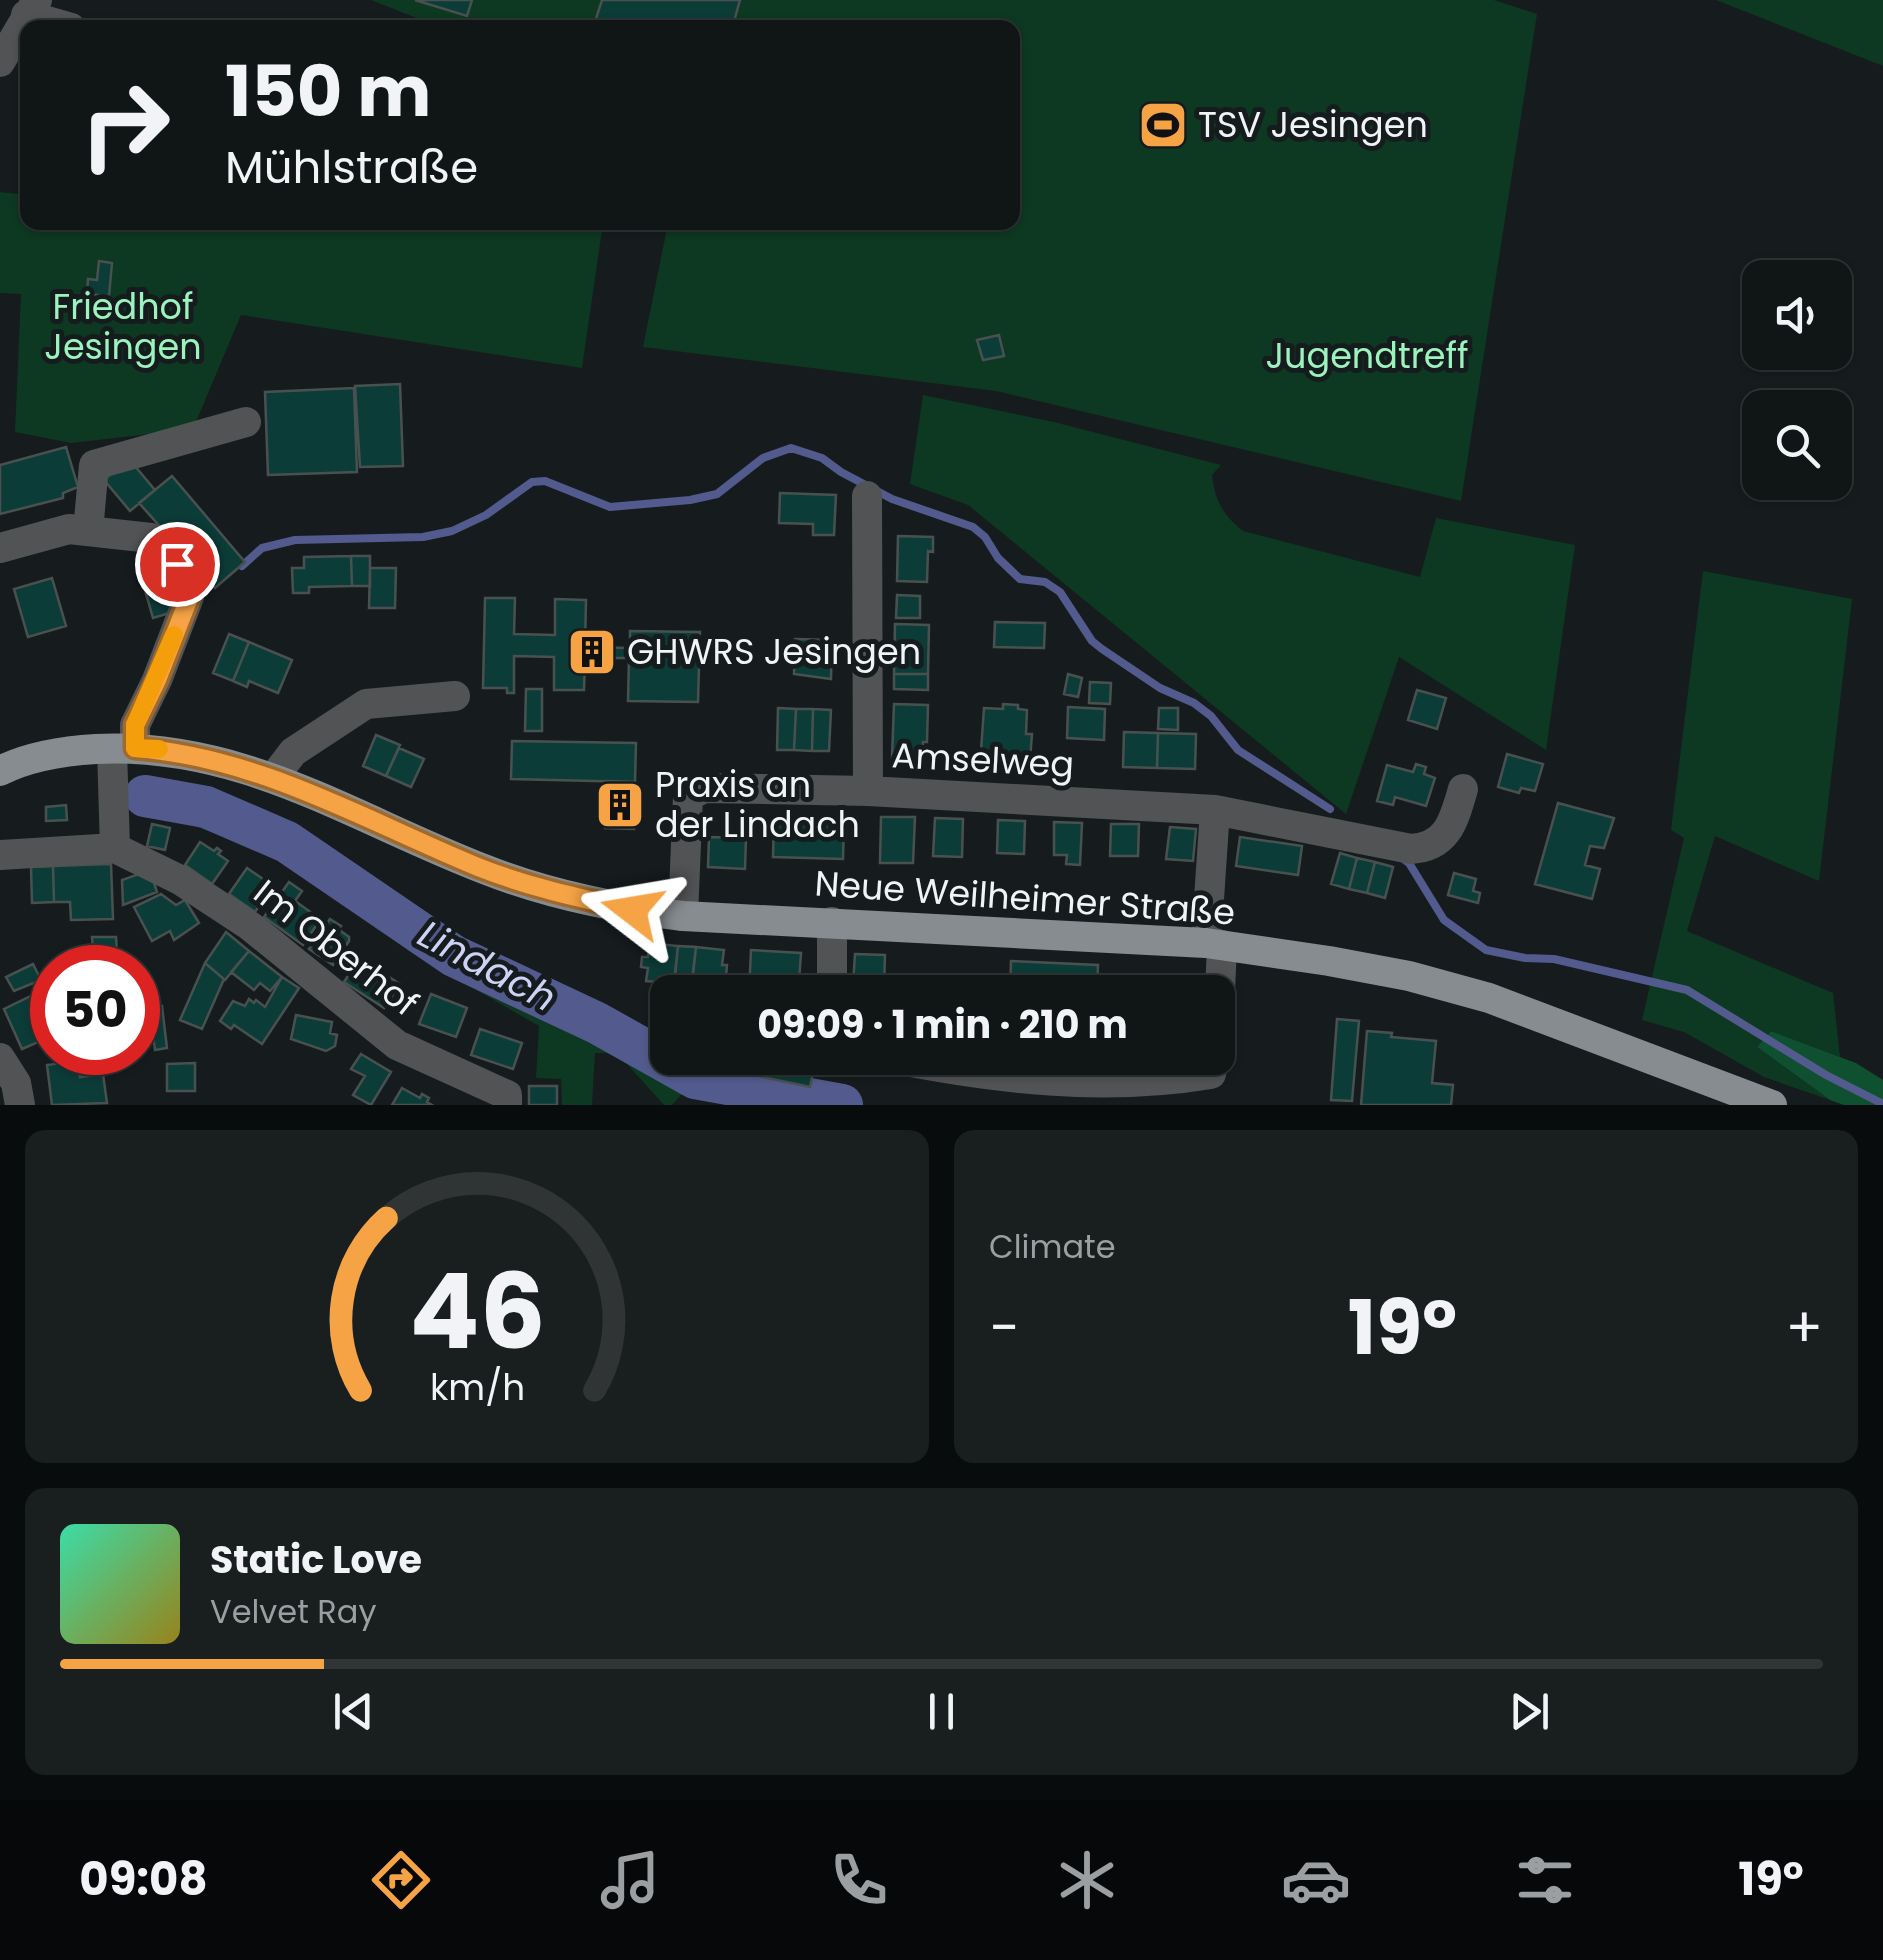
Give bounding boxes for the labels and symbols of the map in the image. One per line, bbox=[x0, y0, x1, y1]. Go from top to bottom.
sports icon: TSV Jesingen bbox=[1137, 99, 1189, 151]
place label: TSV Jesingen bbox=[1198, 100, 1428, 149]
park label: Friedhof Jesingen bbox=[44, 282, 202, 371]
park label: Jugendtreff bbox=[1266, 331, 1468, 380]
pin bbox=[135, 522, 220, 607]
building icon: GHWRS Jesingen bbox=[566, 626, 618, 678]
place label: GHWRS Jesingen bbox=[627, 627, 921, 676]
street label: Amselweg bbox=[891, 730, 1075, 789]
place label: Praxis an der Lindach bbox=[655, 760, 860, 849]
building icon: Praxis an der Lindach bbox=[594, 779, 646, 831]
position arrow bbox=[580, 858, 684, 962]
street label: Neue Weilheimer Straße bbox=[813, 858, 1237, 937]
street label: Im Oberhof bbox=[244, 868, 429, 1027]
water label: Lindach bbox=[409, 907, 565, 1024]
speed limit sign: 50 bbox=[30, 945, 160, 1075]

